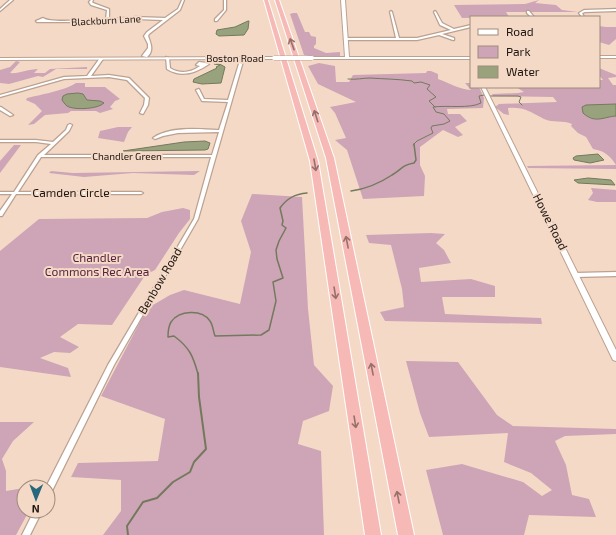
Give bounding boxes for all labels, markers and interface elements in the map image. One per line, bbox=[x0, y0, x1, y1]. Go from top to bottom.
street label: Blackburn Lane bbox=[71, 12, 141, 28]
legend bbox=[470, 16, 600, 88]
text: Road bbox=[506, 24, 534, 38]
one-way arrow bbox=[288, 38, 296, 50]
text: Park bbox=[506, 44, 531, 58]
street label: Boston Road bbox=[206, 52, 264, 64]
text: Water bbox=[506, 64, 540, 78]
one-way arrow bbox=[312, 109, 319, 122]
street label: Chandler Green bbox=[92, 150, 162, 162]
one-way arrow bbox=[311, 158, 319, 171]
street label: Camden Circle bbox=[32, 185, 110, 199]
street label: Howe Road bbox=[531, 191, 571, 252]
one-way arrow bbox=[342, 236, 350, 249]
street label: Benbow Road bbox=[134, 245, 184, 316]
park label: Chandler Commons Rec Area bbox=[45, 250, 149, 278]
one-way arrow bbox=[331, 287, 339, 300]
one-way arrow bbox=[368, 363, 376, 376]
one-way arrow bbox=[351, 415, 359, 428]
north arrow bbox=[16, 479, 56, 519]
one-way arrow bbox=[394, 491, 402, 504]
text: N bbox=[32, 503, 40, 516]

